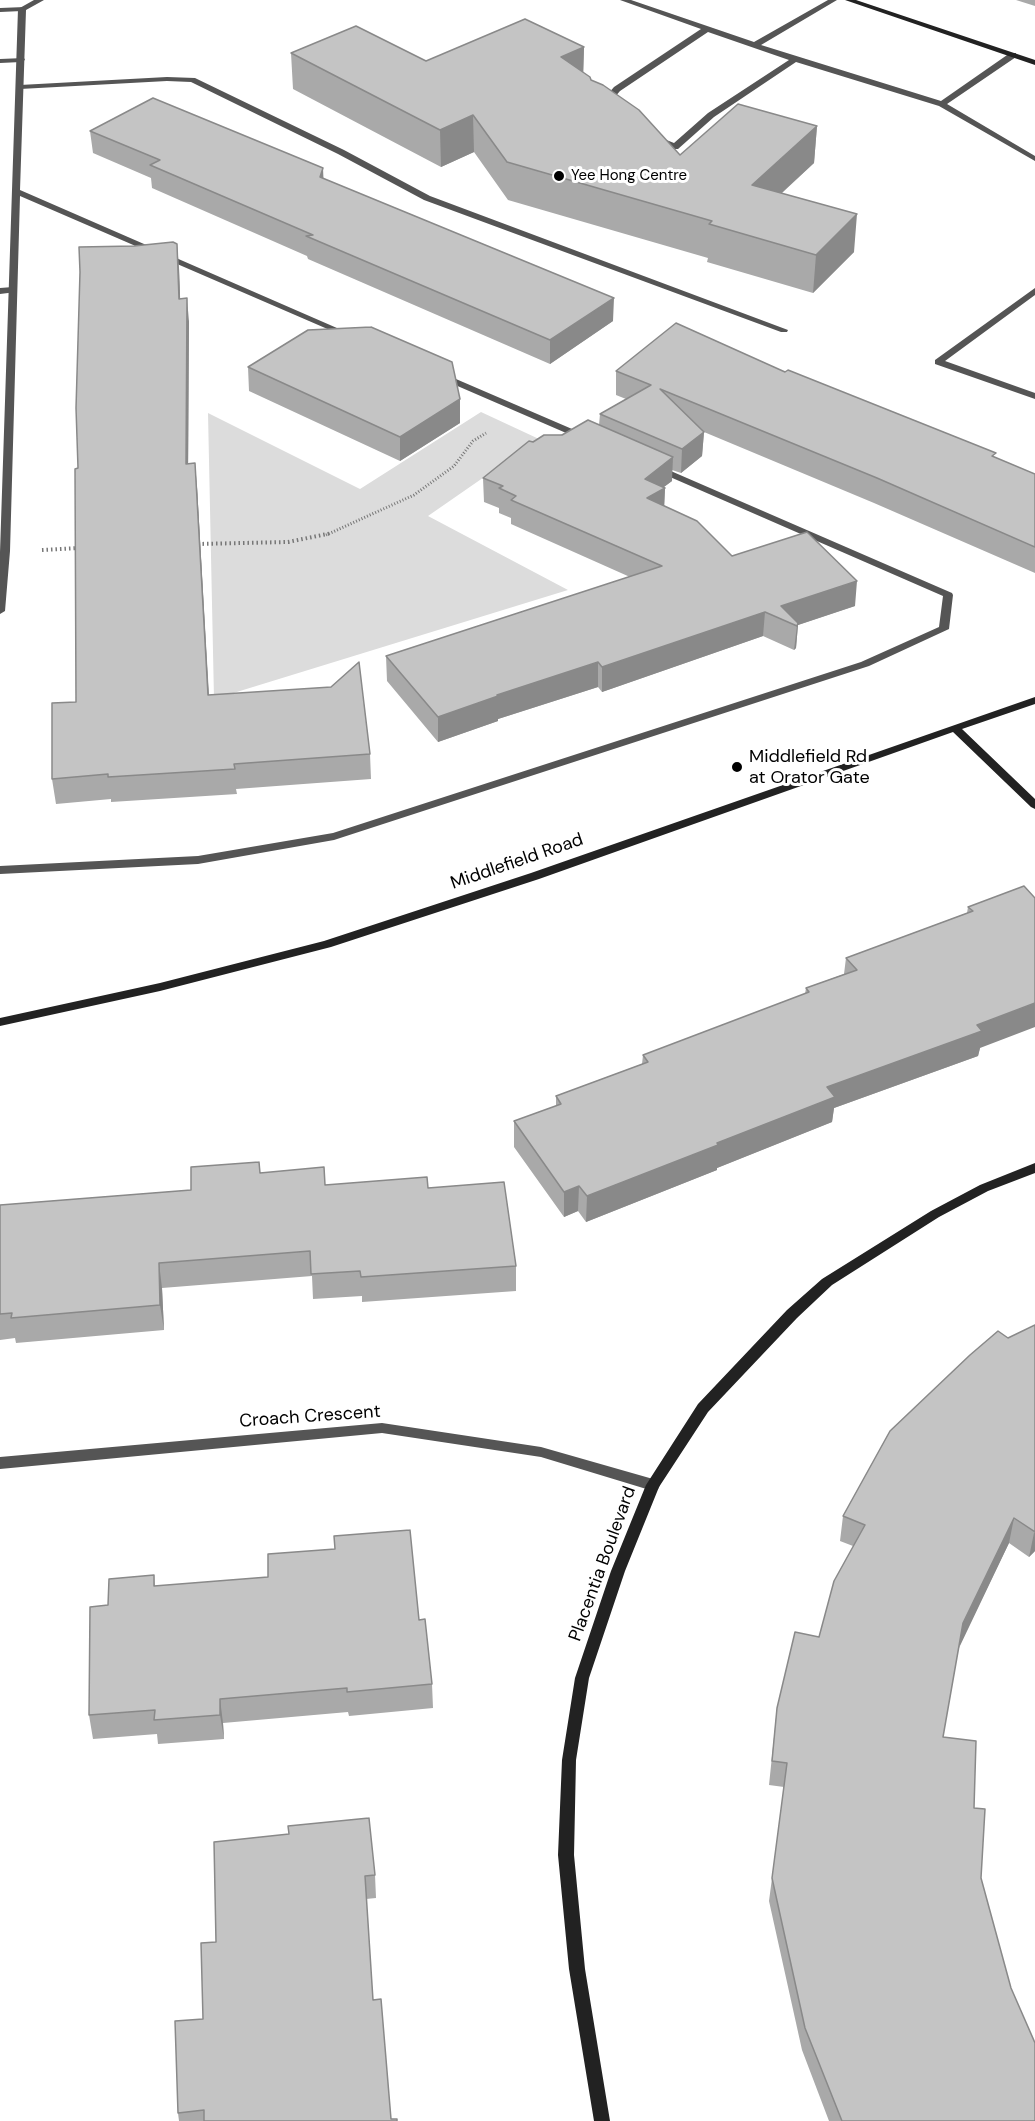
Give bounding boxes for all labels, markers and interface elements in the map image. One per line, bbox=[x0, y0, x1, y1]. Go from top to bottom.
place label: Yee Hong Centre bbox=[571, 167, 687, 185]
marker: Yee Hong Centre bbox=[552, 169, 566, 183]
place label: Middlefield Rd at Orator Gate bbox=[749, 746, 870, 789]
marker: Middlefield Rd at Orator Gate bbox=[730, 760, 744, 774]
street label: Middlefield Road bbox=[448, 829, 586, 895]
street label: Croach Crescent bbox=[239, 1401, 381, 1433]
street label: Placentia Boulevard bbox=[565, 1484, 641, 1644]

